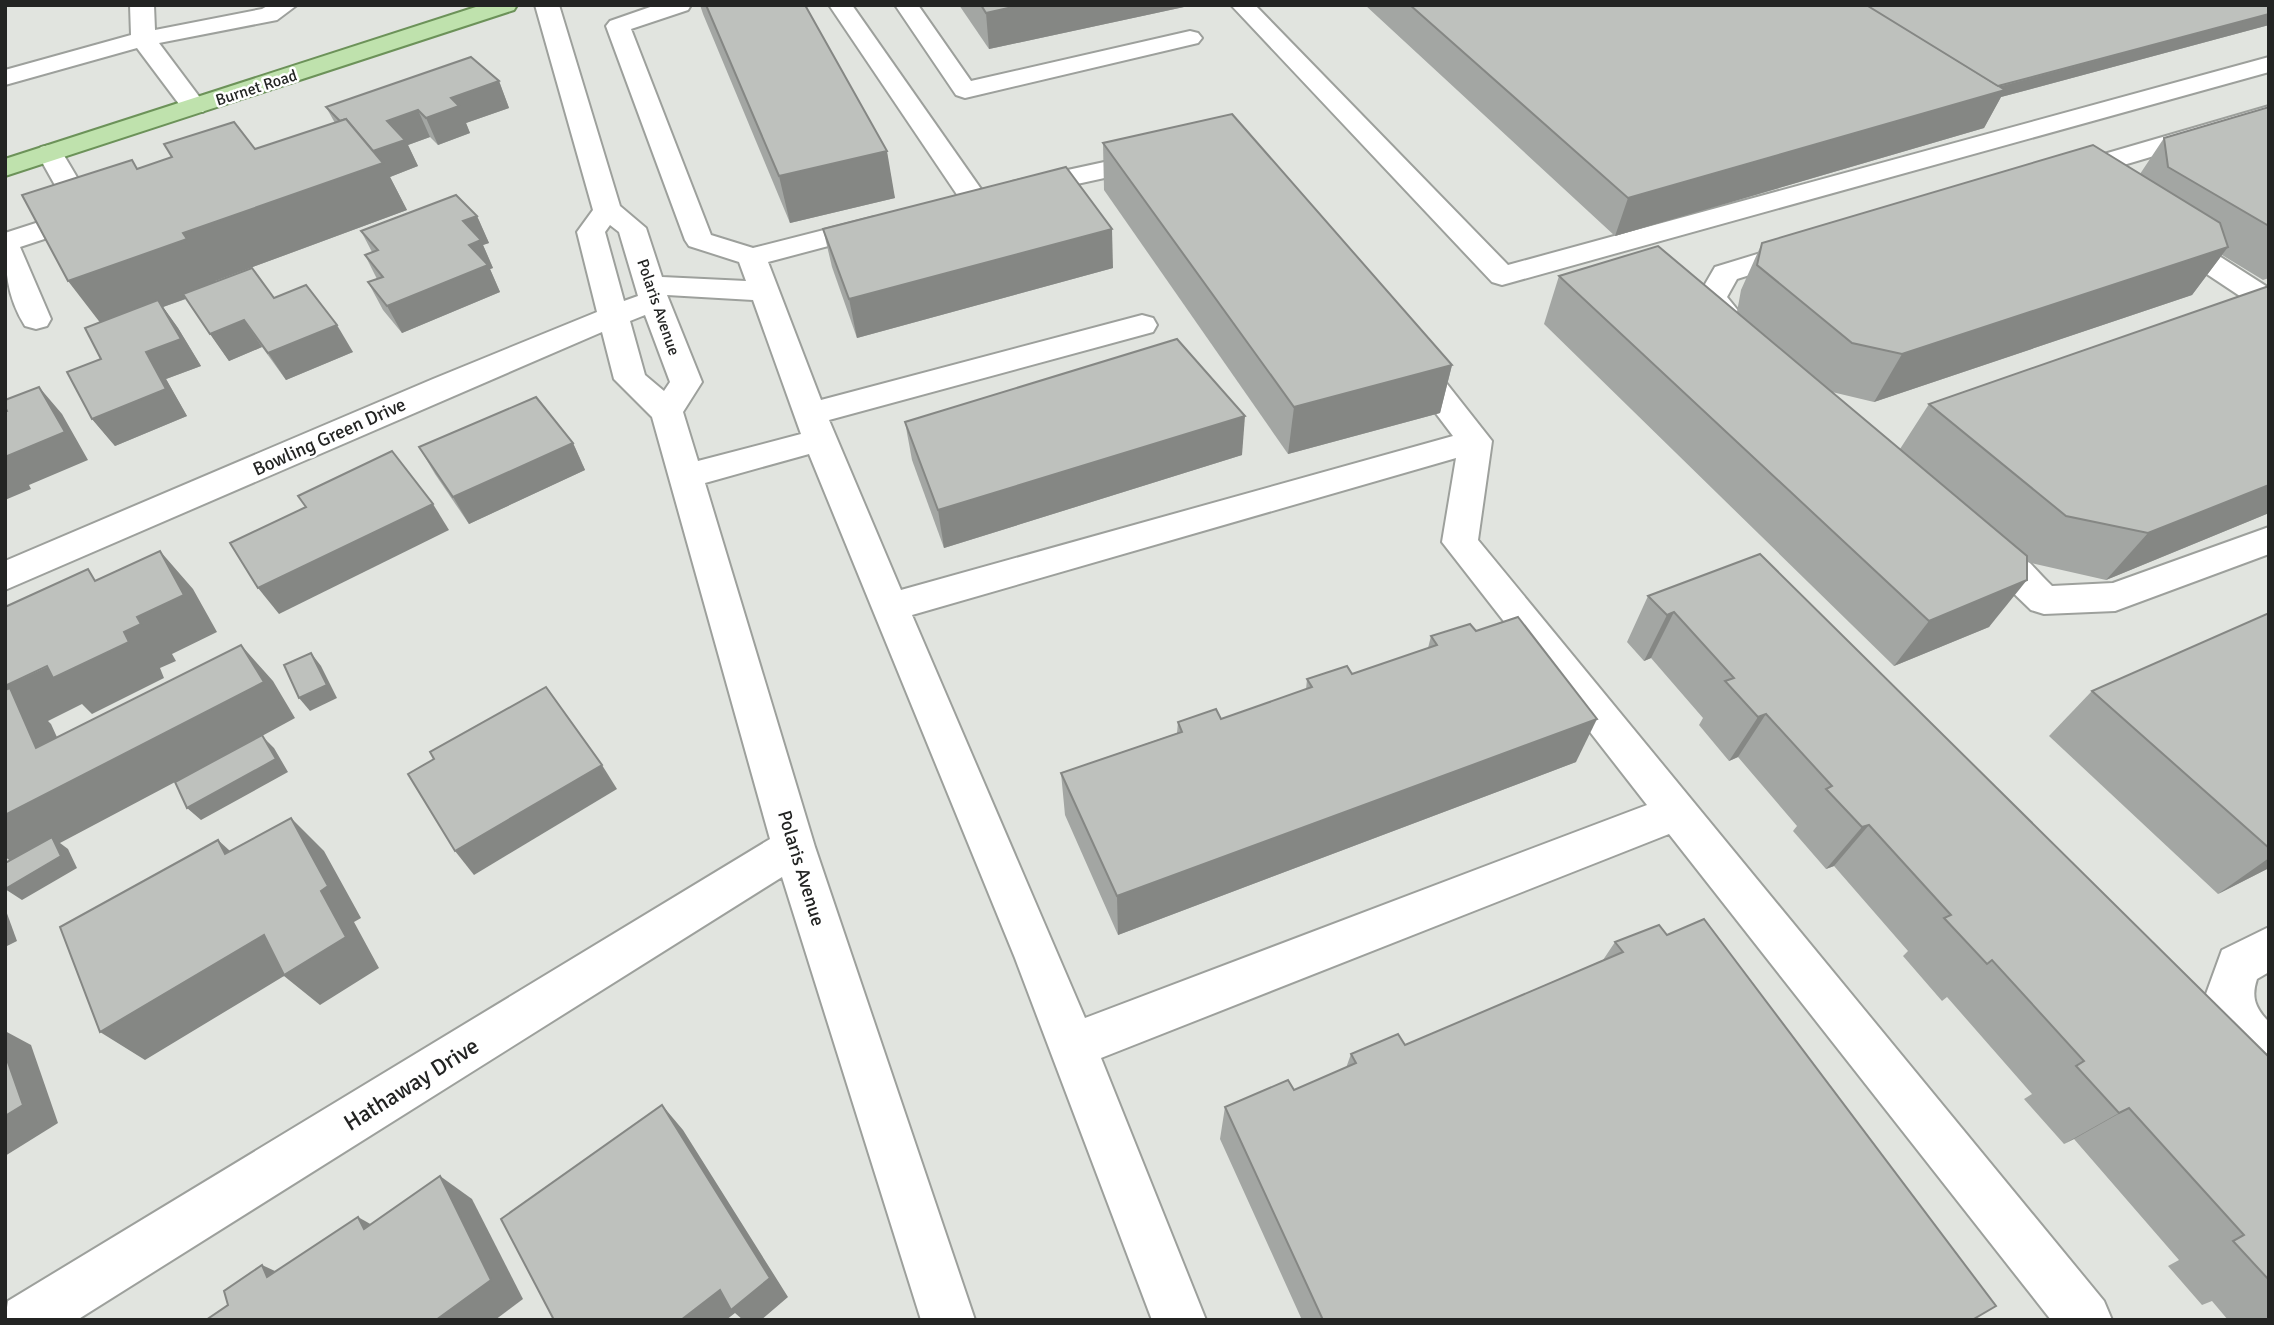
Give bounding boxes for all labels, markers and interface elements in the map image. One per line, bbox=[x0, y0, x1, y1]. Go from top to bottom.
street label: Burnet Road bbox=[213, 65, 300, 111]
street label: Polaris Avenue bbox=[632, 256, 684, 358]
street label: Bowling Green Drive bbox=[249, 392, 410, 481]
street label: Polaris Avenue bbox=[772, 808, 830, 929]
street label: Hathaway Drive bbox=[338, 1031, 484, 1138]

